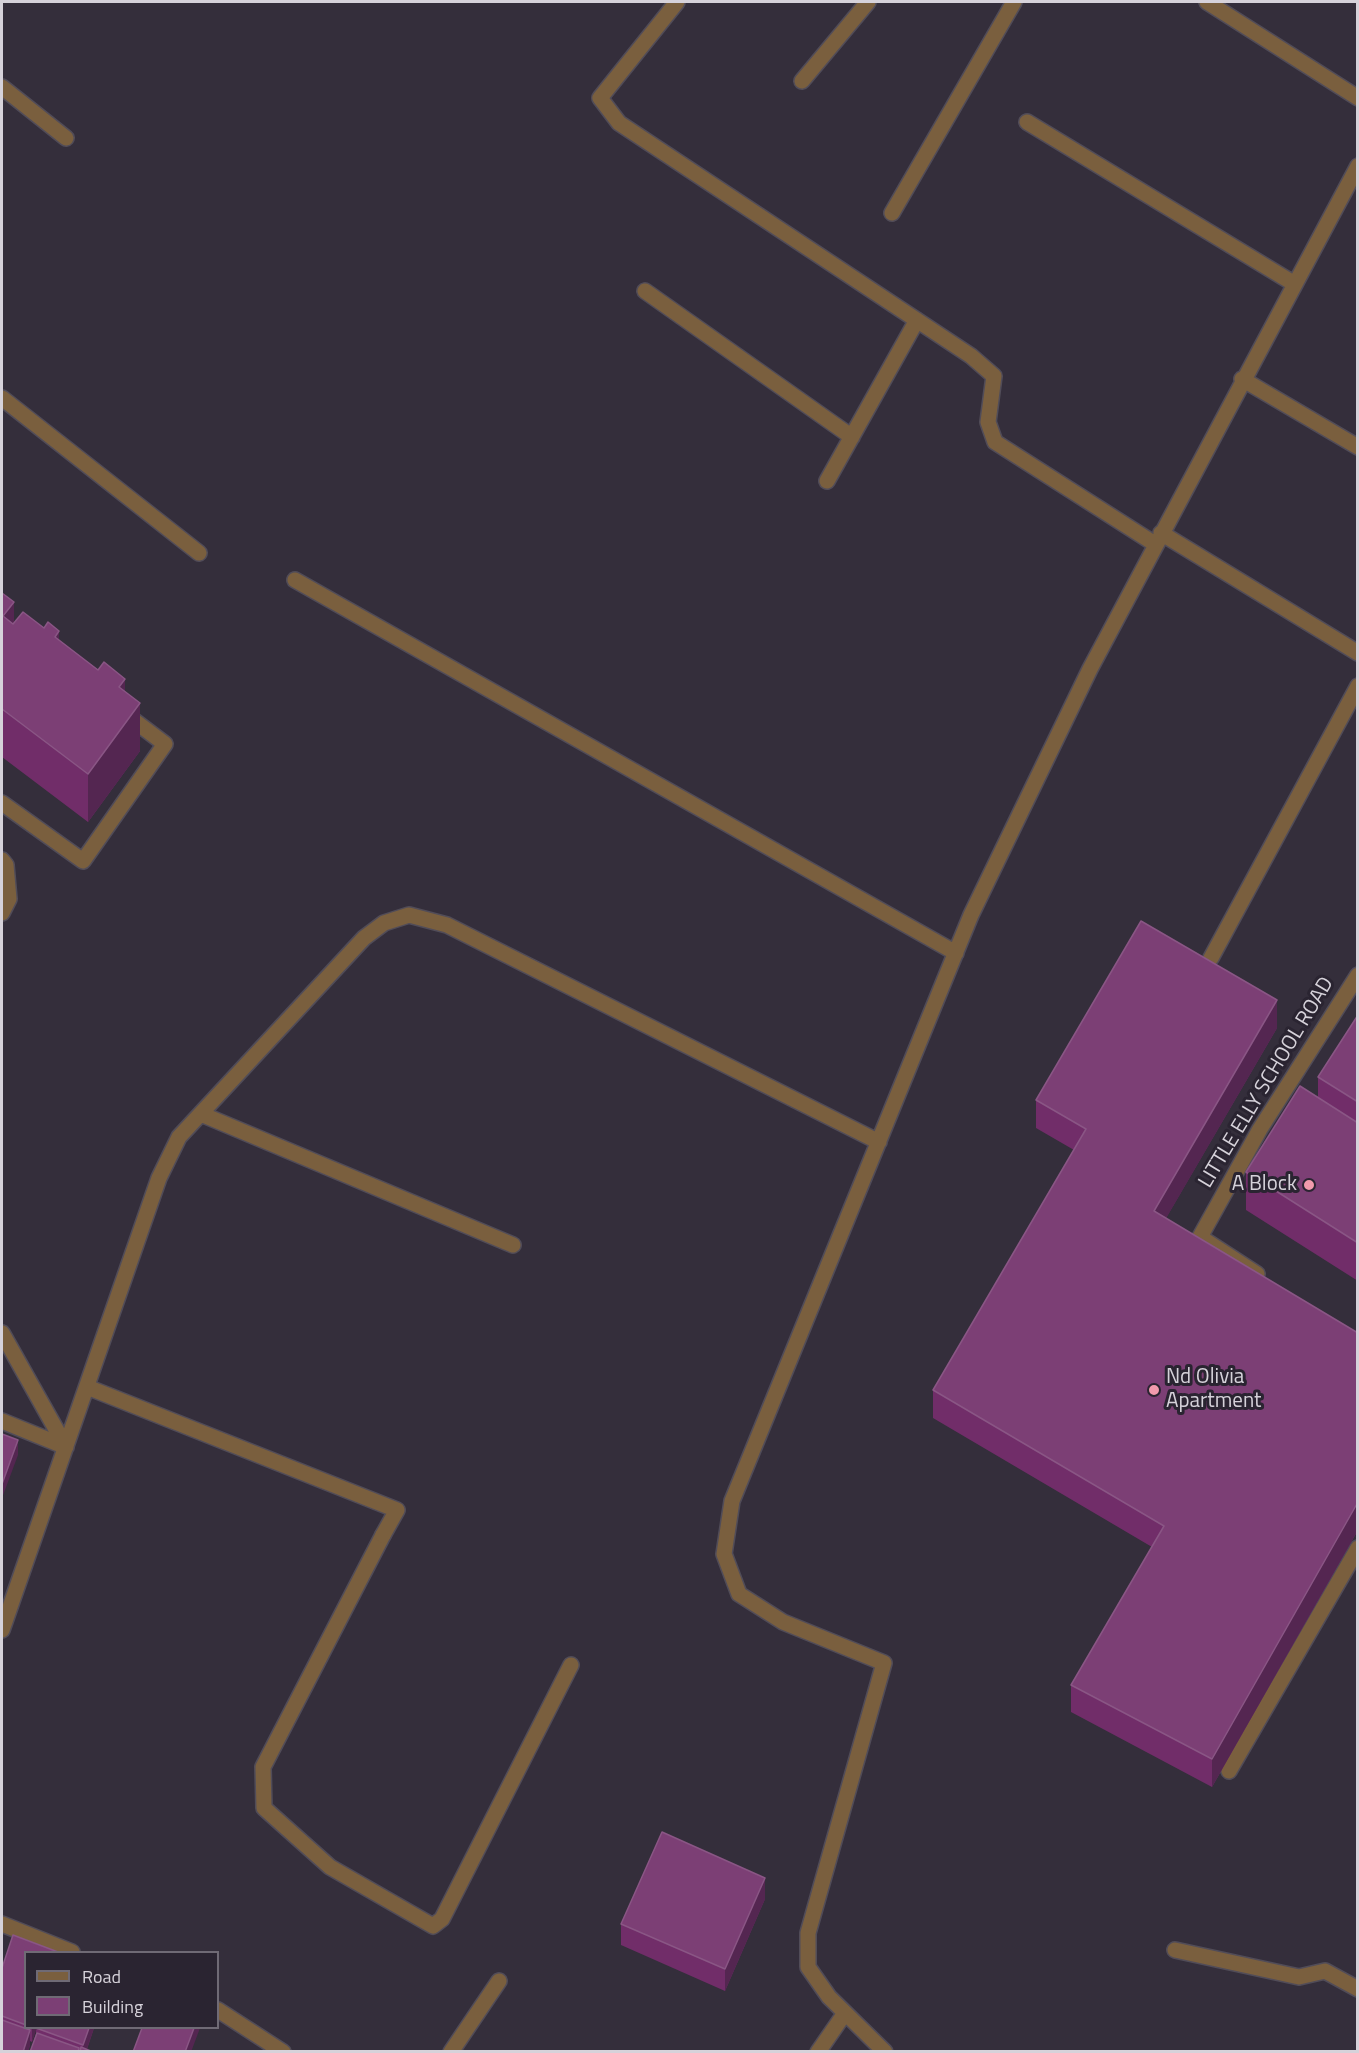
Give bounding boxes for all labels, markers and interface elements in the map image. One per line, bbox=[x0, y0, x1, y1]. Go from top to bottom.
street label: LITTLE ELLY SCHOOL ROAD bbox=[1194, 973, 1340, 1193]
place label: A Block bbox=[1232, 1172, 1297, 1198]
marker: A Block bbox=[1302, 1178, 1316, 1192]
place label: Nd Olivia Apartment bbox=[1166, 1365, 1261, 1415]
marker: Nd Olivia Apartment bbox=[1147, 1383, 1161, 1397]
legend bbox=[24, 1951, 219, 2029]
text: Road bbox=[82, 1963, 121, 1990]
text: Building bbox=[82, 1993, 143, 2020]

